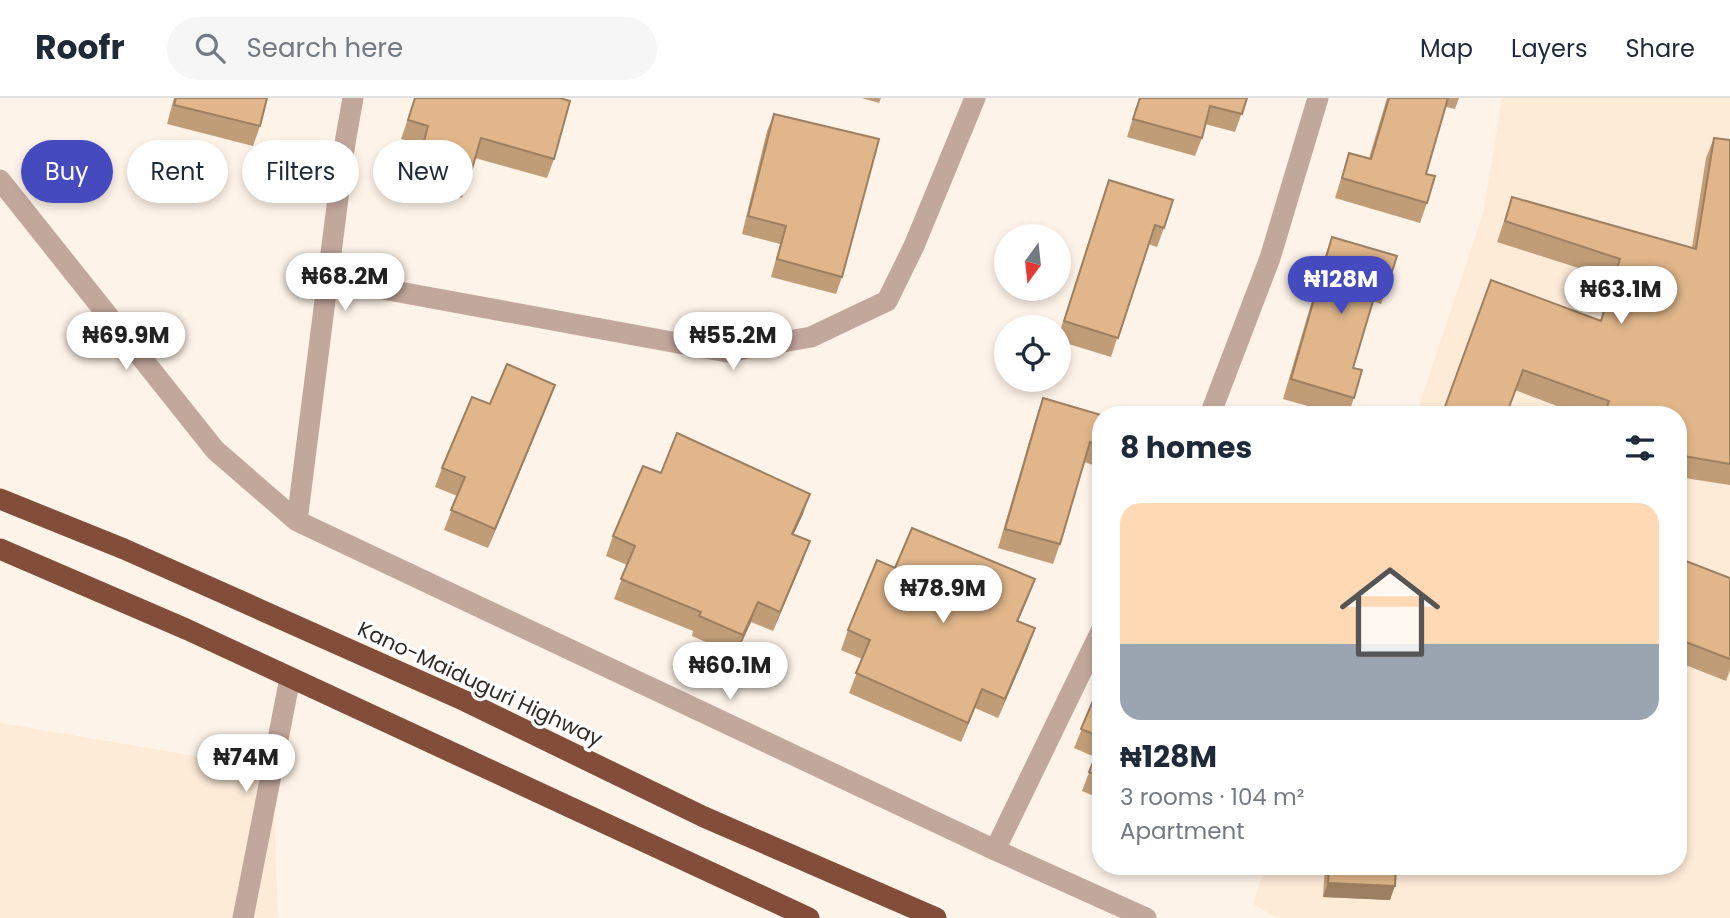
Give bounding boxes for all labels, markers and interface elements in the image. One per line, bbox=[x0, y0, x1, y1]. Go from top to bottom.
search box bbox=[167, 17, 657, 80]
text: Roofr bbox=[35, 24, 125, 71]
icon: search bbox=[191, 29, 229, 67]
text: Search here bbox=[247, 30, 403, 66]
text: Map bbox=[1420, 32, 1473, 65]
text: Layers bbox=[1511, 32, 1587, 65]
text: Share bbox=[1625, 32, 1695, 65]
chip: Buy bbox=[21, 140, 113, 203]
chip: Rent bbox=[127, 140, 228, 203]
chip: Filters bbox=[242, 140, 359, 203]
chip: New bbox=[373, 140, 473, 203]
north arrow bbox=[994, 224, 1071, 301]
map controls bbox=[994, 224, 1071, 392]
pin: ₦68.2M bbox=[288, 254, 402, 313]
pin: ₦128M bbox=[1292, 256, 1390, 316]
text: ₦68.2M bbox=[302, 260, 388, 292]
text: ₦128M bbox=[1304, 263, 1378, 295]
pin: ₦63.1M bbox=[1564, 266, 1678, 326]
text: ₦63.1M bbox=[1580, 273, 1662, 305]
pin: ₦69.9M bbox=[69, 313, 183, 372]
pin: ₦55.2M bbox=[676, 313, 790, 372]
button: locate bbox=[994, 315, 1071, 392]
text: ₦69.9M bbox=[82, 319, 170, 351]
text: ₦55.2M bbox=[689, 319, 777, 351]
text: 8 homes bbox=[1120, 426, 1252, 469]
icon: filters bbox=[1621, 429, 1659, 467]
icon: home bbox=[1327, 549, 1453, 675]
pin: ₦78.9M bbox=[886, 566, 1000, 625]
text: ₦78.9M bbox=[900, 572, 986, 604]
street label: Kano-Maiduguri Highway bbox=[353, 614, 608, 753]
pin: ₦60.1M bbox=[673, 642, 787, 702]
text: ₦60.1M bbox=[689, 649, 771, 681]
pin: ₦74M bbox=[205, 734, 287, 794]
text: ₦128M bbox=[1120, 735, 1217, 778]
text: ₦74M bbox=[213, 741, 279, 773]
text: 3 rooms · 104 m² bbox=[1120, 781, 1304, 813]
text: Apartment bbox=[1120, 815, 1245, 847]

